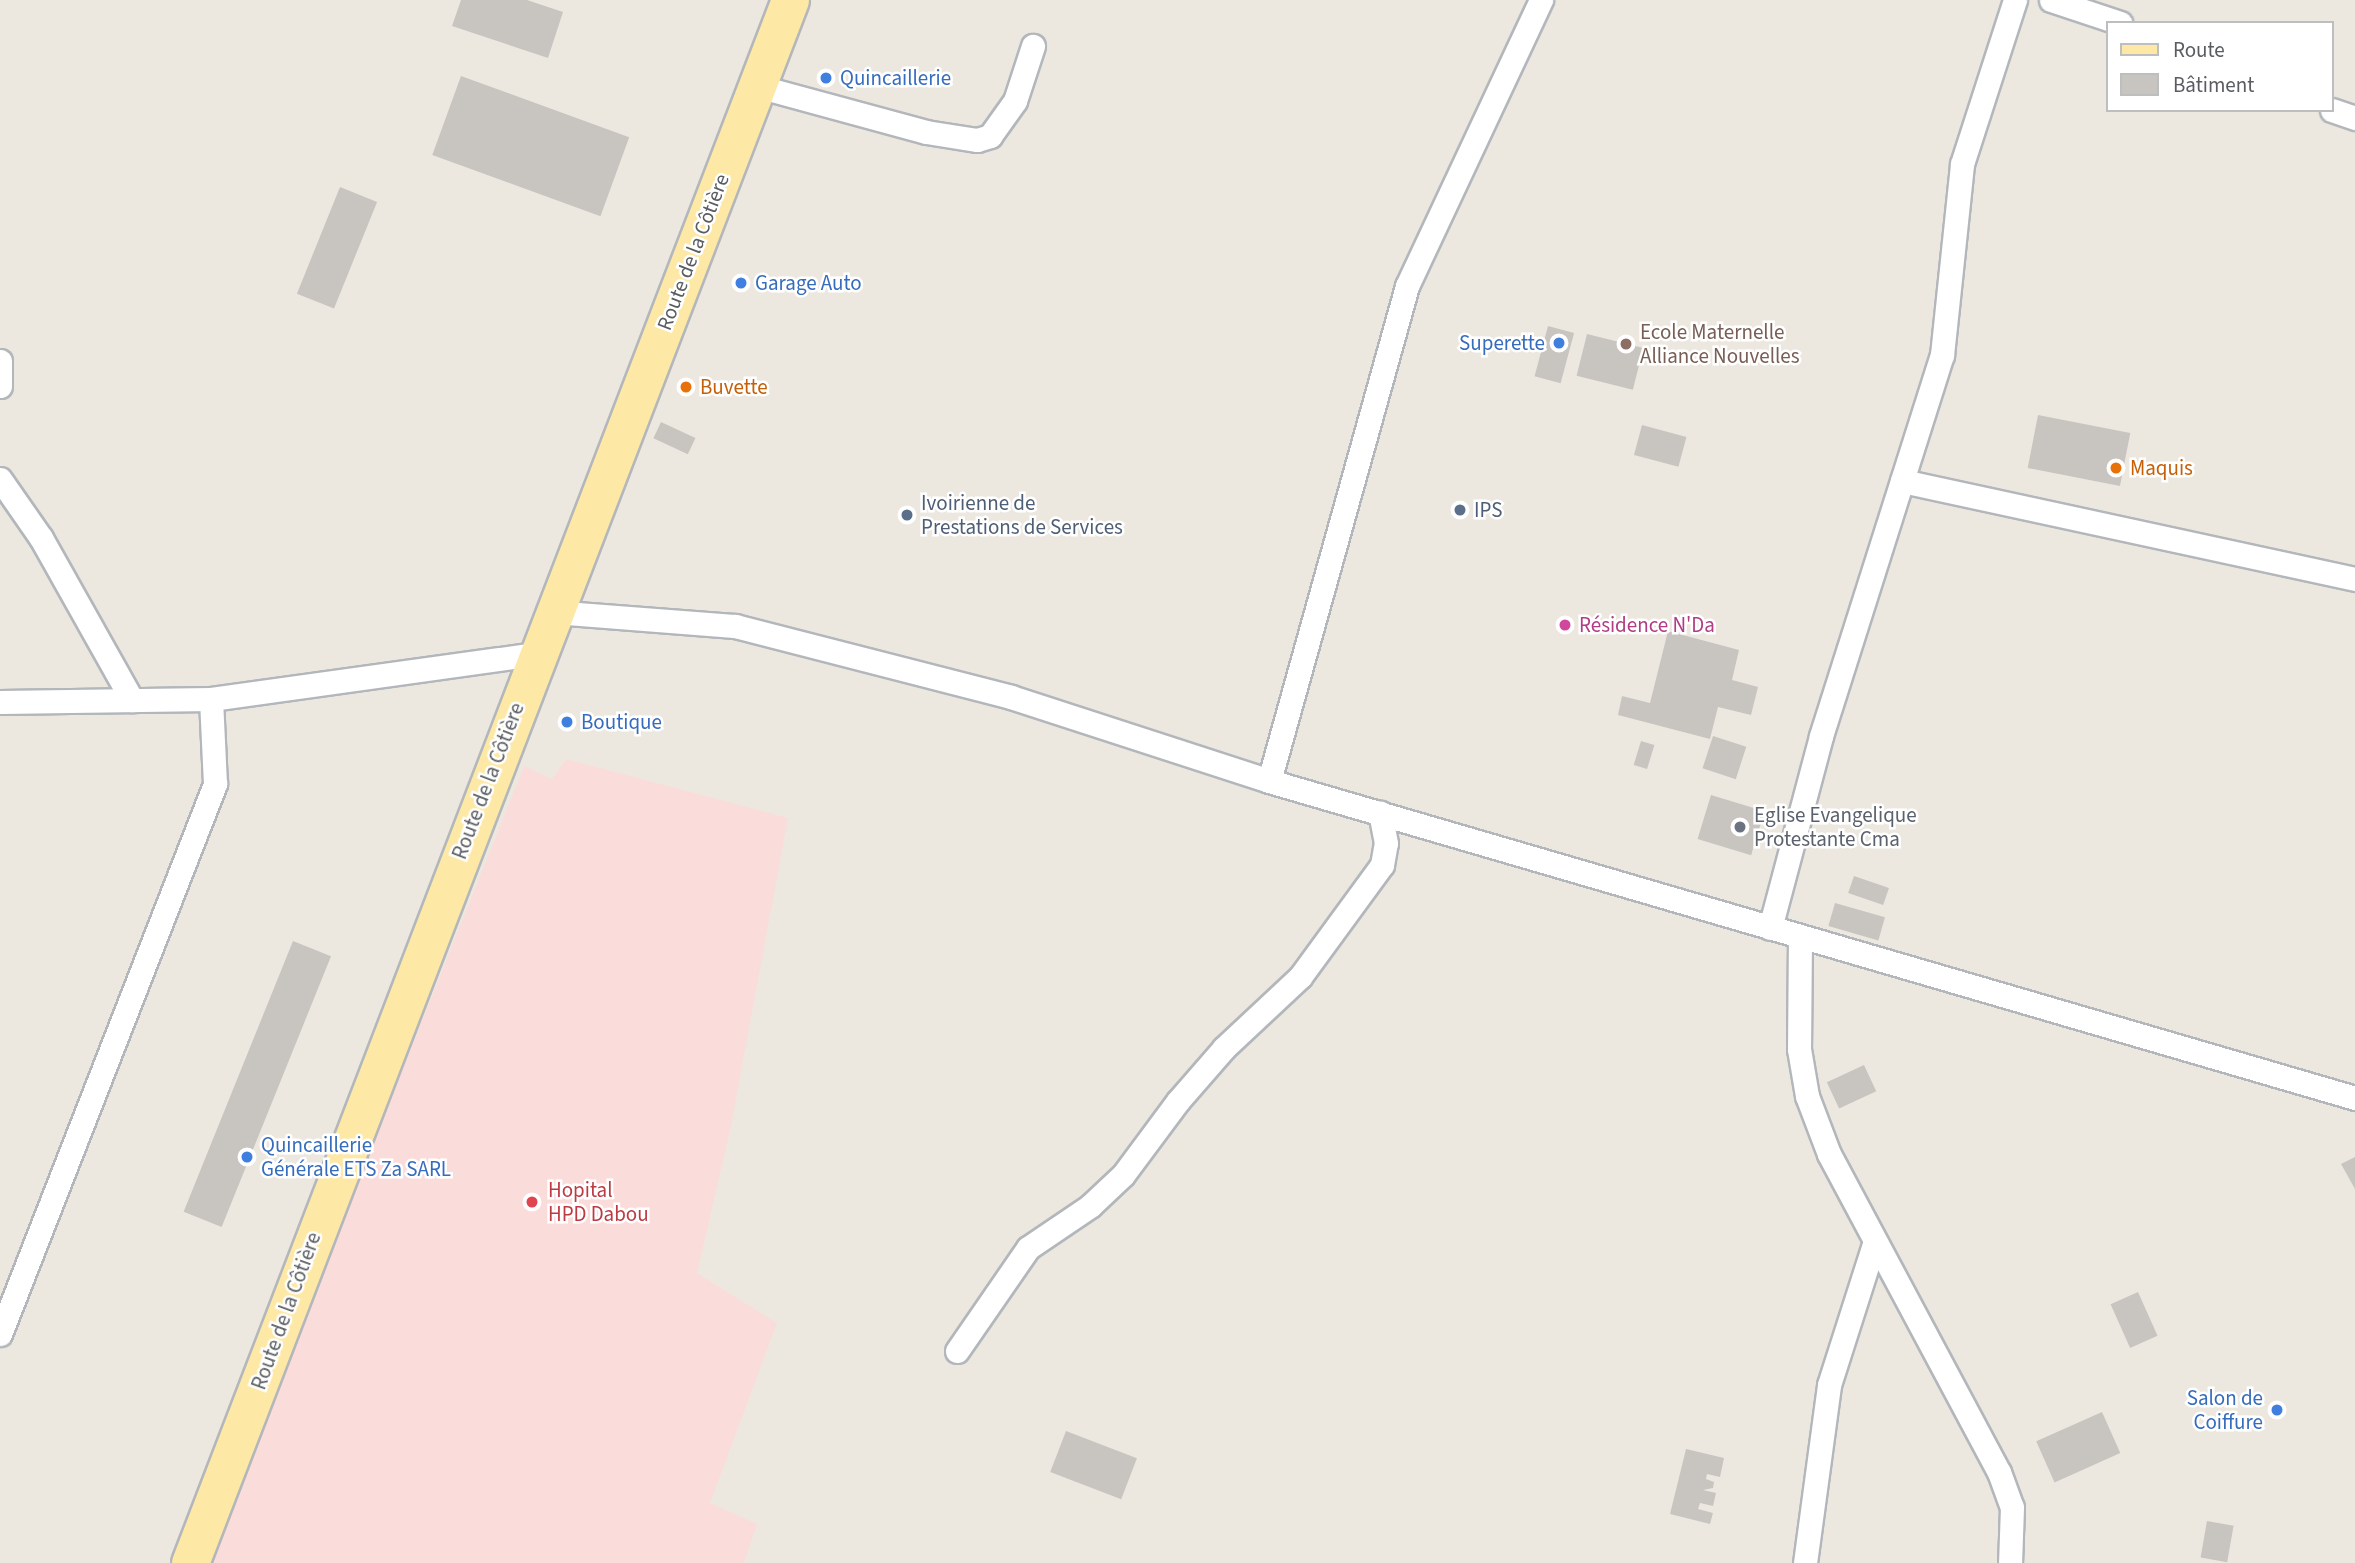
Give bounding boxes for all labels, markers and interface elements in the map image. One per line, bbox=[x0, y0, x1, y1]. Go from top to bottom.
legend bbox=[2106, 21, 2334, 112]
text: Route bbox=[2173, 35, 2225, 65]
place label: Quincaillerie bbox=[840, 65, 951, 91]
marker: Quincaillerie bbox=[818, 70, 834, 86]
text: Bâtiment bbox=[2173, 70, 2254, 100]
street label: Route de la Côtière bbox=[652, 170, 734, 334]
place label: Garage Auto bbox=[755, 270, 862, 296]
marker: Garage Auto bbox=[733, 275, 749, 291]
place label: Ecole Maternelle Alliance Nouvelles bbox=[1640, 319, 1800, 369]
place label: Superette bbox=[1459, 330, 1545, 356]
marker: Superette bbox=[1551, 335, 1567, 351]
marker: Ecole Maternelle Alliance Nouvelles bbox=[1618, 336, 1634, 352]
place label: Buvette bbox=[700, 374, 768, 400]
marker: Buvette bbox=[678, 379, 694, 395]
place label: Maquis bbox=[2130, 455, 2193, 481]
marker: Maquis bbox=[2108, 460, 2124, 476]
place label: Ivoirienne de Prestations de Services bbox=[921, 490, 1123, 540]
place label: IPS bbox=[1474, 497, 1502, 523]
marker: IPS bbox=[1452, 502, 1468, 518]
marker: Ivoirienne de Prestations de Services bbox=[899, 507, 915, 523]
place label: Résidence N'Da bbox=[1579, 612, 1715, 638]
marker: Résidence N'Da bbox=[1557, 617, 1573, 633]
street label: Route de la Côtière bbox=[447, 699, 529, 863]
place label: Boutique bbox=[581, 709, 662, 735]
marker: Boutique bbox=[559, 714, 575, 730]
place label: Eglise Evangelique Protestante Cma bbox=[1754, 802, 1917, 852]
marker: Eglise Evangelique Protestante Cma bbox=[1732, 819, 1748, 835]
place label: Quincaillerie Générale ETS Za SARL bbox=[261, 1132, 451, 1182]
marker: Quincaillerie Générale ETS Za SARL bbox=[239, 1149, 255, 1165]
place label: Hopital HPD Dabou bbox=[548, 1177, 649, 1227]
marker: Hopital HPD Dabou bbox=[522, 1192, 542, 1212]
street label: Route de la Côtière bbox=[246, 1229, 326, 1393]
place label: Salon de Coiffure bbox=[2187, 1385, 2263, 1435]
marker: Salon de Coiffure bbox=[2269, 1402, 2285, 1418]

